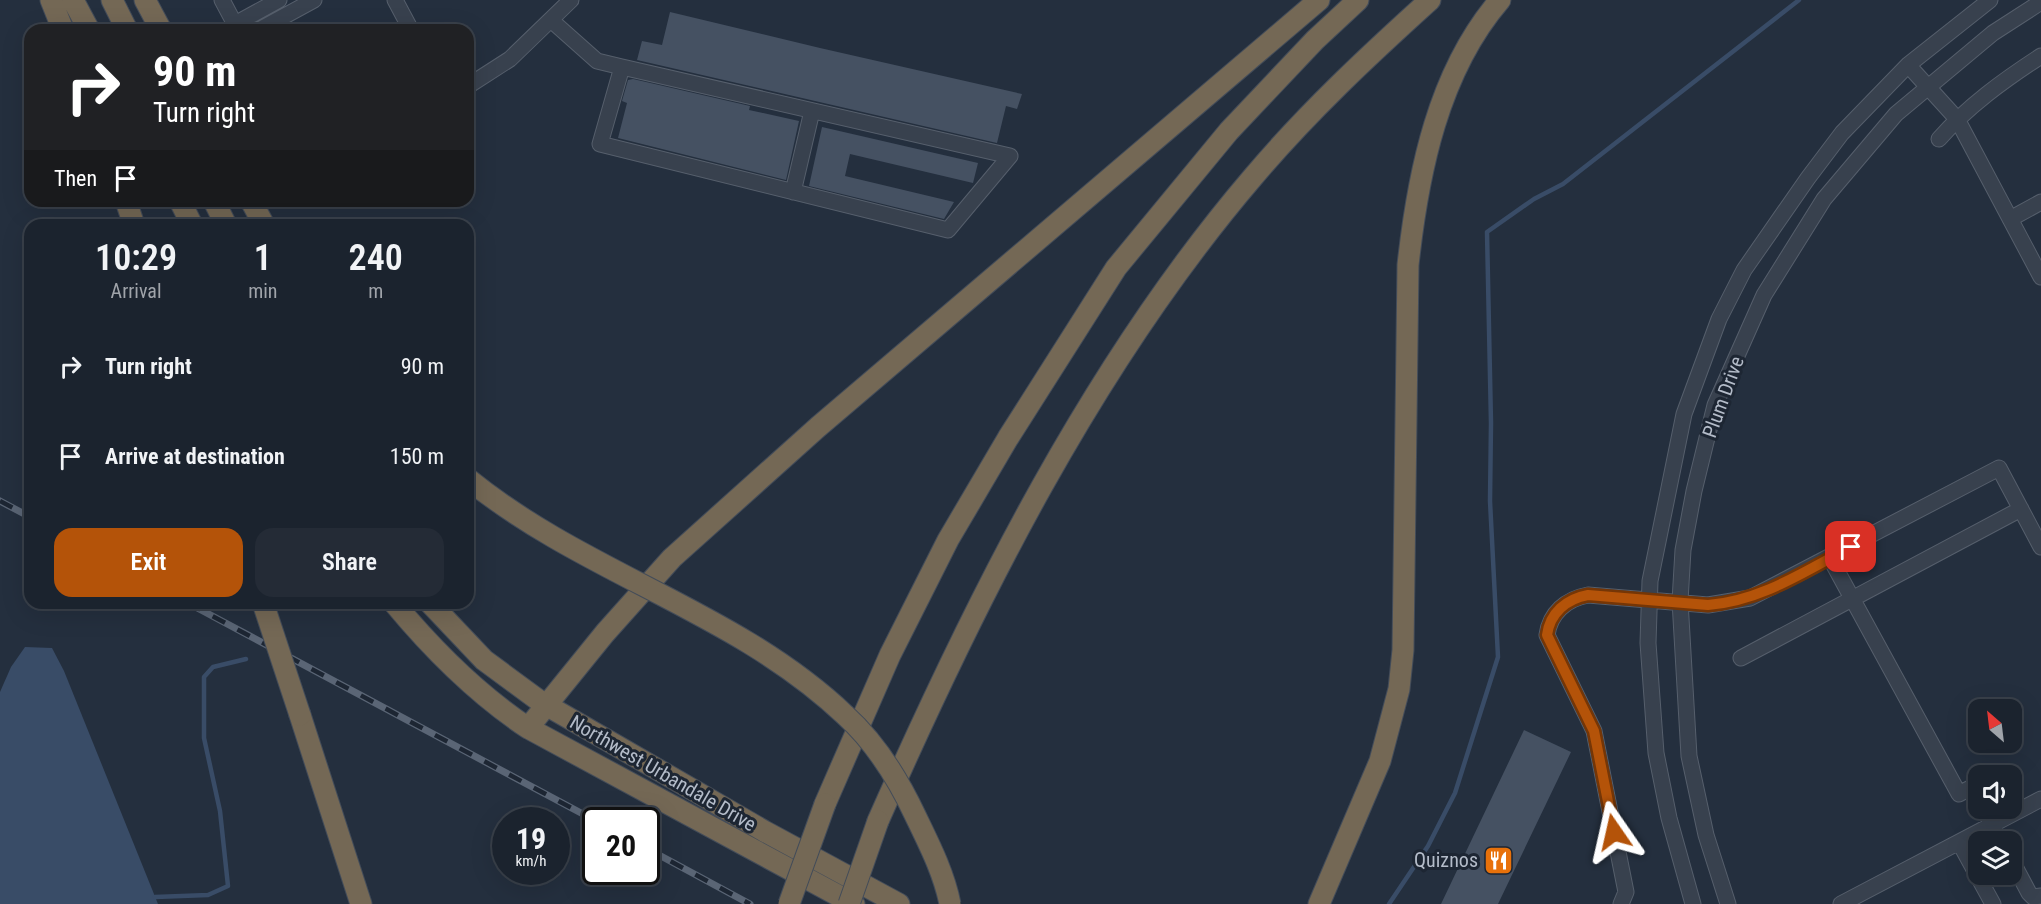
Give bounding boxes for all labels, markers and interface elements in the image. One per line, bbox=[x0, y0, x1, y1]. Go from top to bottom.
text: 90 m bbox=[153, 47, 236, 96]
icon: right bbox=[54, 48, 132, 126]
text: Turn right bbox=[153, 97, 255, 129]
icon: arrive bbox=[109, 162, 142, 195]
text: Then bbox=[54, 166, 97, 191]
text: 10:29 bbox=[95, 237, 177, 279]
text: 1 bbox=[254, 237, 272, 279]
text: 240 bbox=[349, 237, 403, 279]
text: Arrival bbox=[111, 279, 162, 303]
text: min bbox=[248, 279, 277, 303]
text: m bbox=[368, 279, 383, 303]
icon: right bbox=[54, 350, 87, 383]
street label: Plum Drive bbox=[1697, 353, 1749, 441]
text: Turn right bbox=[105, 354, 192, 379]
text: 90 m bbox=[401, 354, 444, 379]
icon: arrive bbox=[54, 440, 87, 473]
text: Arrive at destination bbox=[105, 444, 285, 469]
text: 150 m bbox=[390, 444, 444, 469]
pin bbox=[1825, 521, 1876, 572]
button: Exit bbox=[54, 528, 243, 597]
button: Share bbox=[255, 528, 444, 597]
icon: arrive bbox=[1834, 530, 1867, 563]
north arrow bbox=[1968, 699, 2022, 753]
map controls bbox=[1968, 699, 2022, 885]
street label: Northwest Urbandale Drive bbox=[566, 710, 760, 836]
button: sound bbox=[1968, 765, 2022, 819]
position arrow bbox=[1582, 800, 1646, 864]
speed limit sign: 20 bbox=[582, 807, 660, 885]
text: 19 bbox=[516, 821, 546, 856]
button: layers bbox=[1968, 831, 2022, 885]
restaurant icon: Quiznos bbox=[1483, 844, 1515, 876]
place label: Quiznos bbox=[1414, 848, 1478, 872]
text: km/h bbox=[516, 852, 546, 870]

